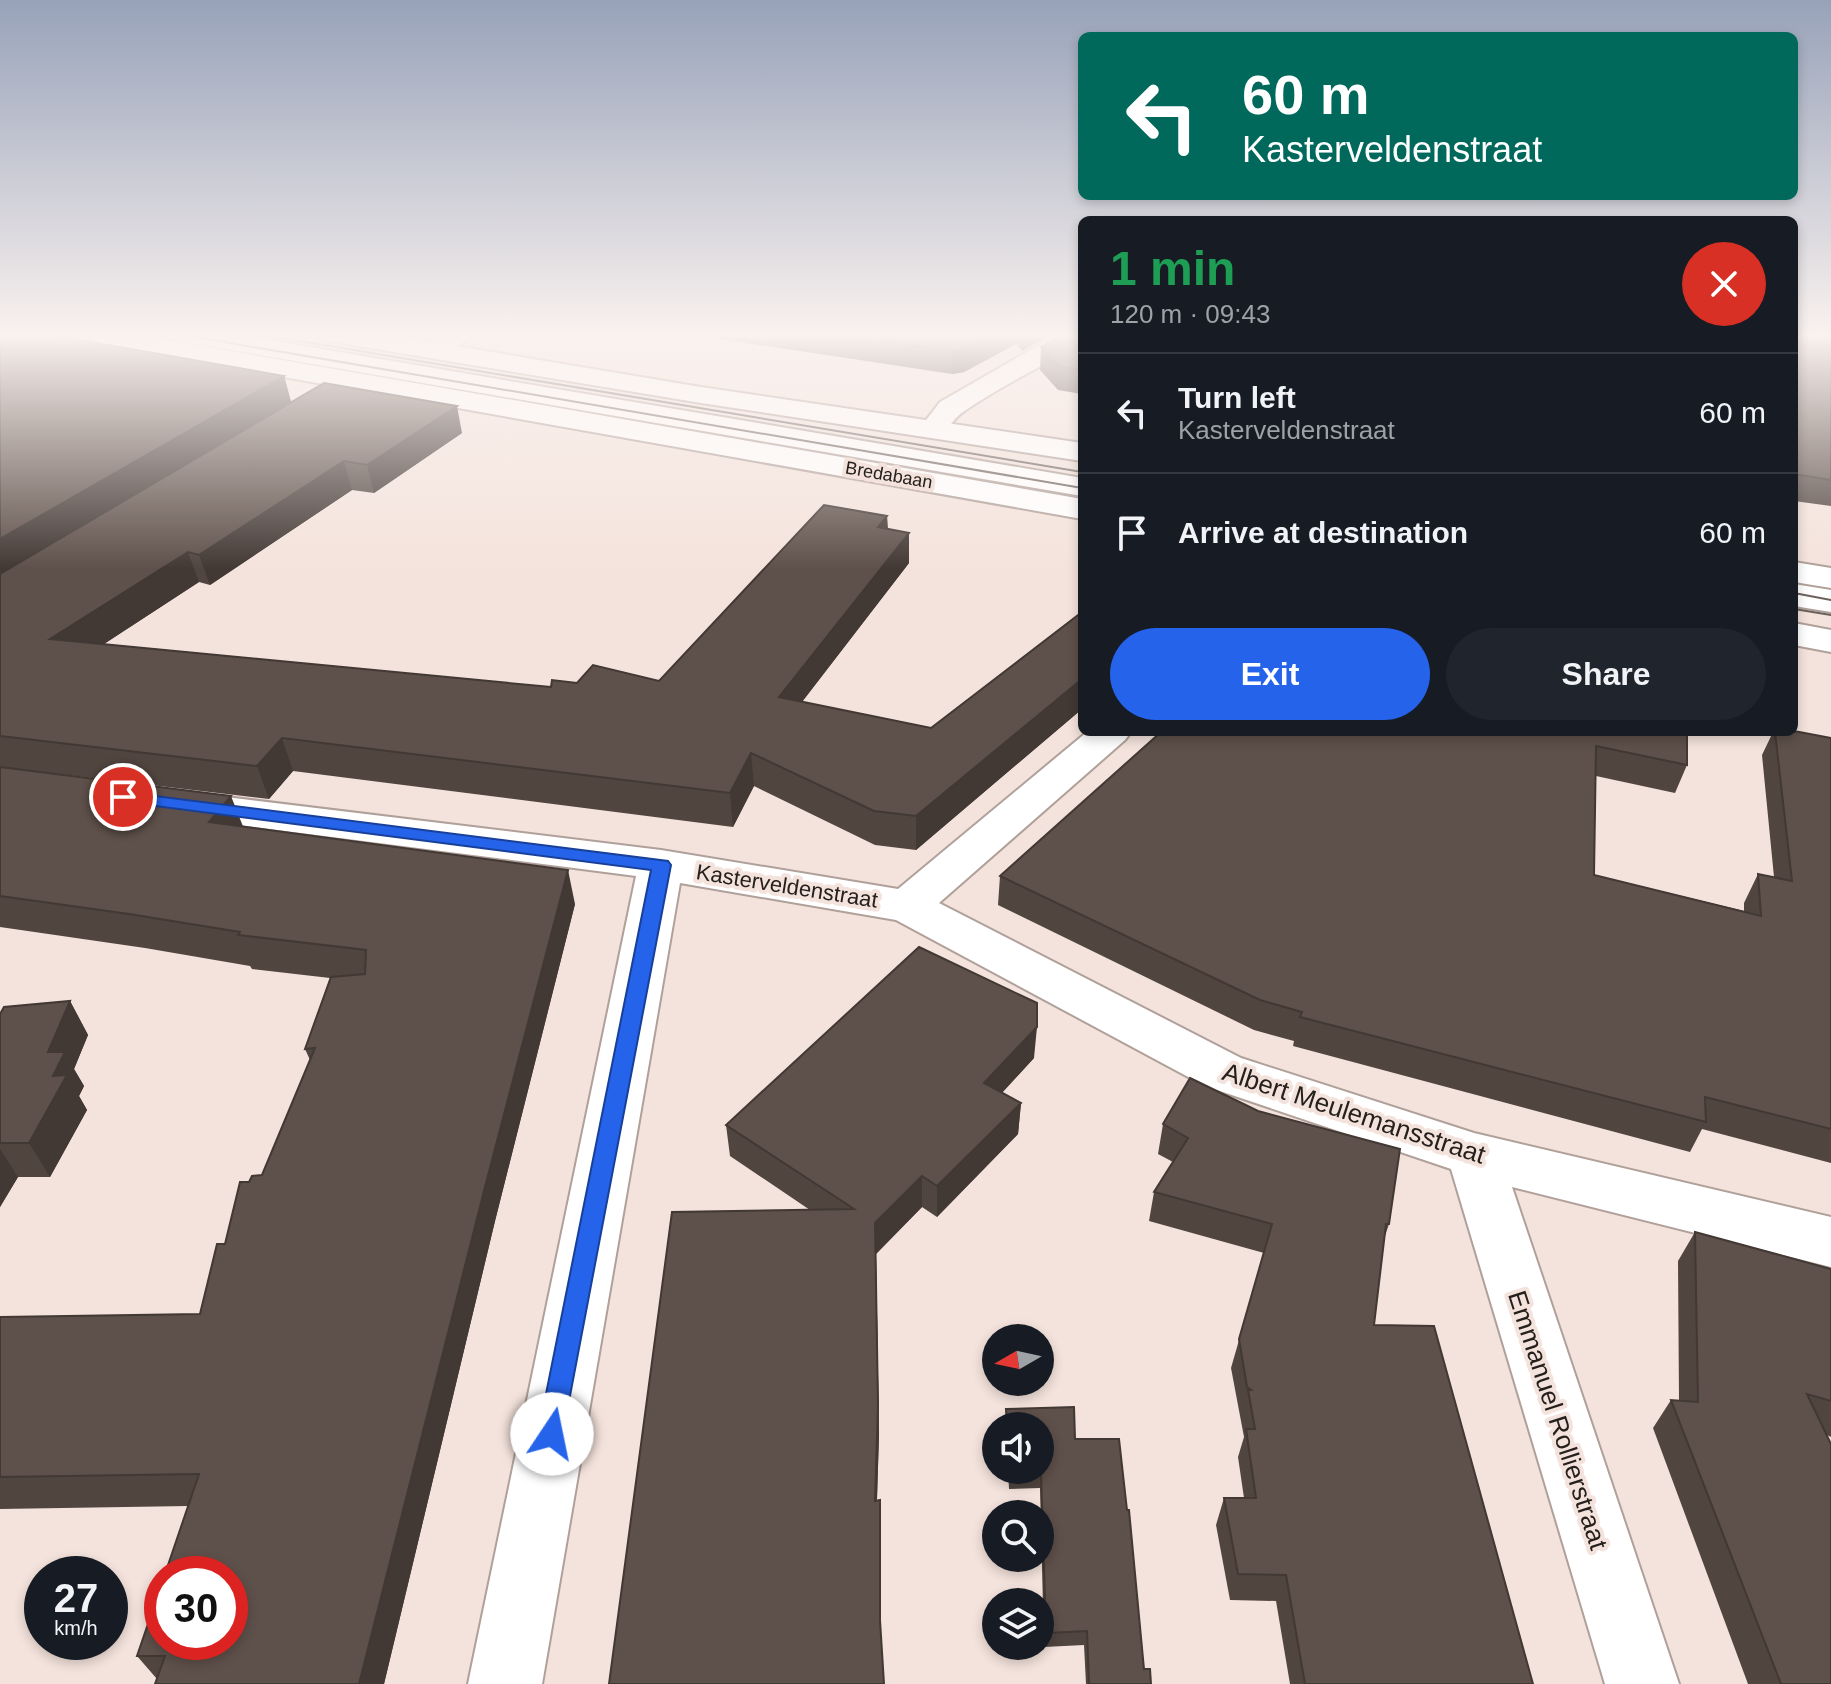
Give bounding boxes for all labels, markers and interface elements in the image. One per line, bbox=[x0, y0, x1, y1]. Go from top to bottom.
text: 60 m bbox=[1242, 63, 1370, 126]
icon: left bbox=[1110, 64, 1214, 168]
text: Kasterveldenstraat bbox=[1242, 129, 1542, 170]
text: 1 min bbox=[1110, 242, 1235, 295]
button: close bbox=[1682, 242, 1766, 326]
text: 120 m · 09:43 bbox=[1110, 299, 1270, 329]
text: Turn left bbox=[1178, 381, 1296, 414]
icon: left bbox=[1110, 391, 1154, 435]
text: 60 m bbox=[1699, 396, 1766, 429]
text: Kasterveldenstraat bbox=[1178, 415, 1395, 445]
street label: Bredabaan bbox=[844, 458, 934, 492]
icon: arrive bbox=[1110, 511, 1154, 555]
text: Arrive at destination bbox=[1178, 516, 1468, 549]
text: 60 m bbox=[1699, 516, 1766, 549]
button: Exit bbox=[1110, 628, 1430, 720]
button: Share bbox=[1446, 628, 1766, 720]
pin bbox=[89, 763, 157, 831]
icon: arrive bbox=[101, 775, 145, 819]
street label: Kasterveldenstraat bbox=[694, 859, 880, 913]
street label: Albert Meulemansstraat bbox=[1219, 1056, 1490, 1170]
street label: Emmanuel Rollierstraat bbox=[1502, 1287, 1614, 1554]
north arrow bbox=[982, 1324, 1054, 1396]
map controls bbox=[982, 1324, 1054, 1660]
position arrow bbox=[510, 1392, 594, 1476]
button: sound bbox=[982, 1412, 1054, 1484]
button: search bbox=[982, 1500, 1054, 1572]
speed limit sign: 30 bbox=[144, 1556, 248, 1660]
text: 27 bbox=[54, 1576, 98, 1620]
button: layers bbox=[982, 1588, 1054, 1660]
text: km/h bbox=[54, 1617, 98, 1639]

